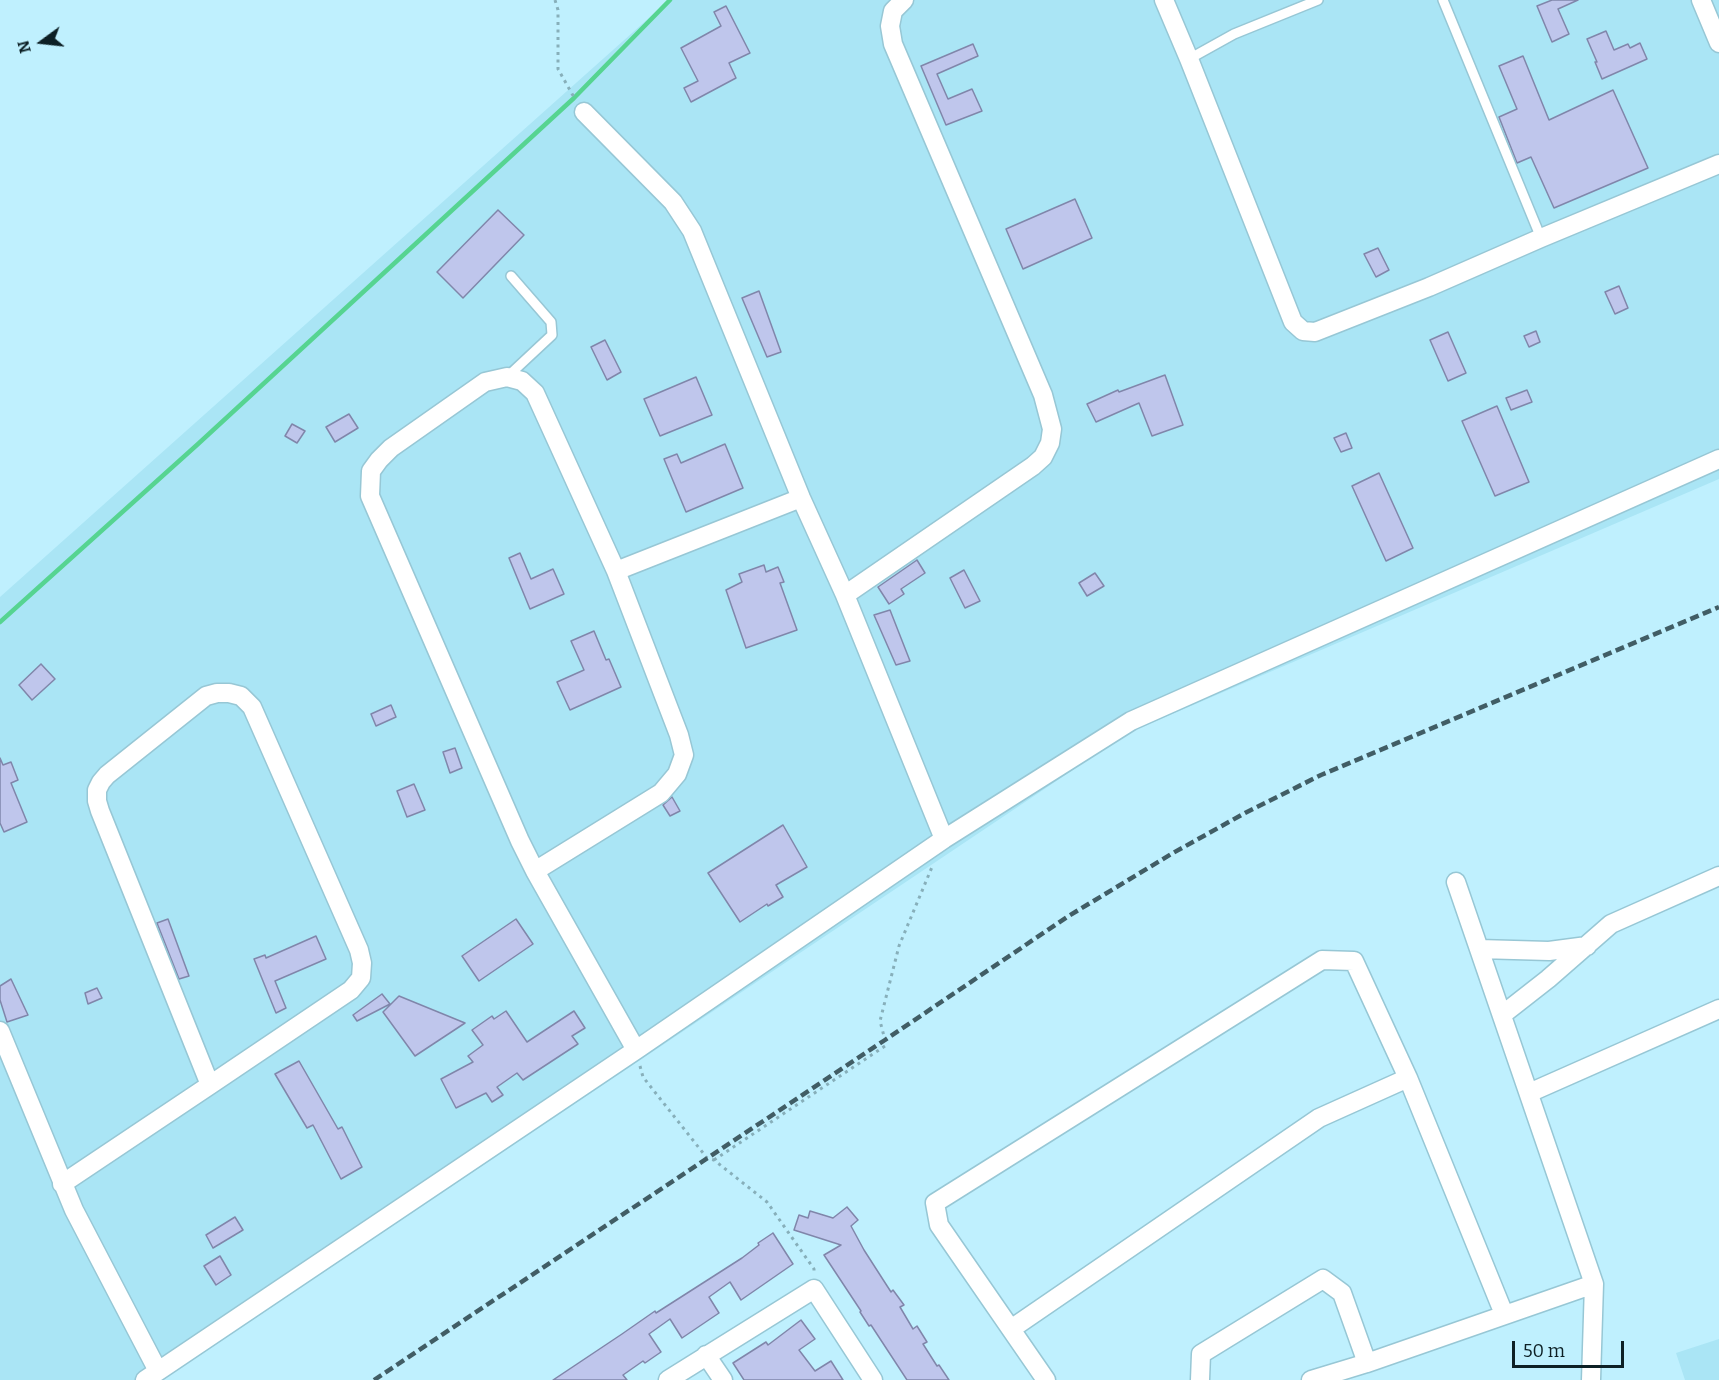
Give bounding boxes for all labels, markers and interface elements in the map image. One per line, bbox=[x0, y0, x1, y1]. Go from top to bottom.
north arrow bbox=[12, 12, 72, 72]
text: N bbox=[13, 38, 35, 55]
scale bar bbox=[1515, 1329, 1628, 1367]
text: 50 m bbox=[1523, 1340, 1565, 1362]

